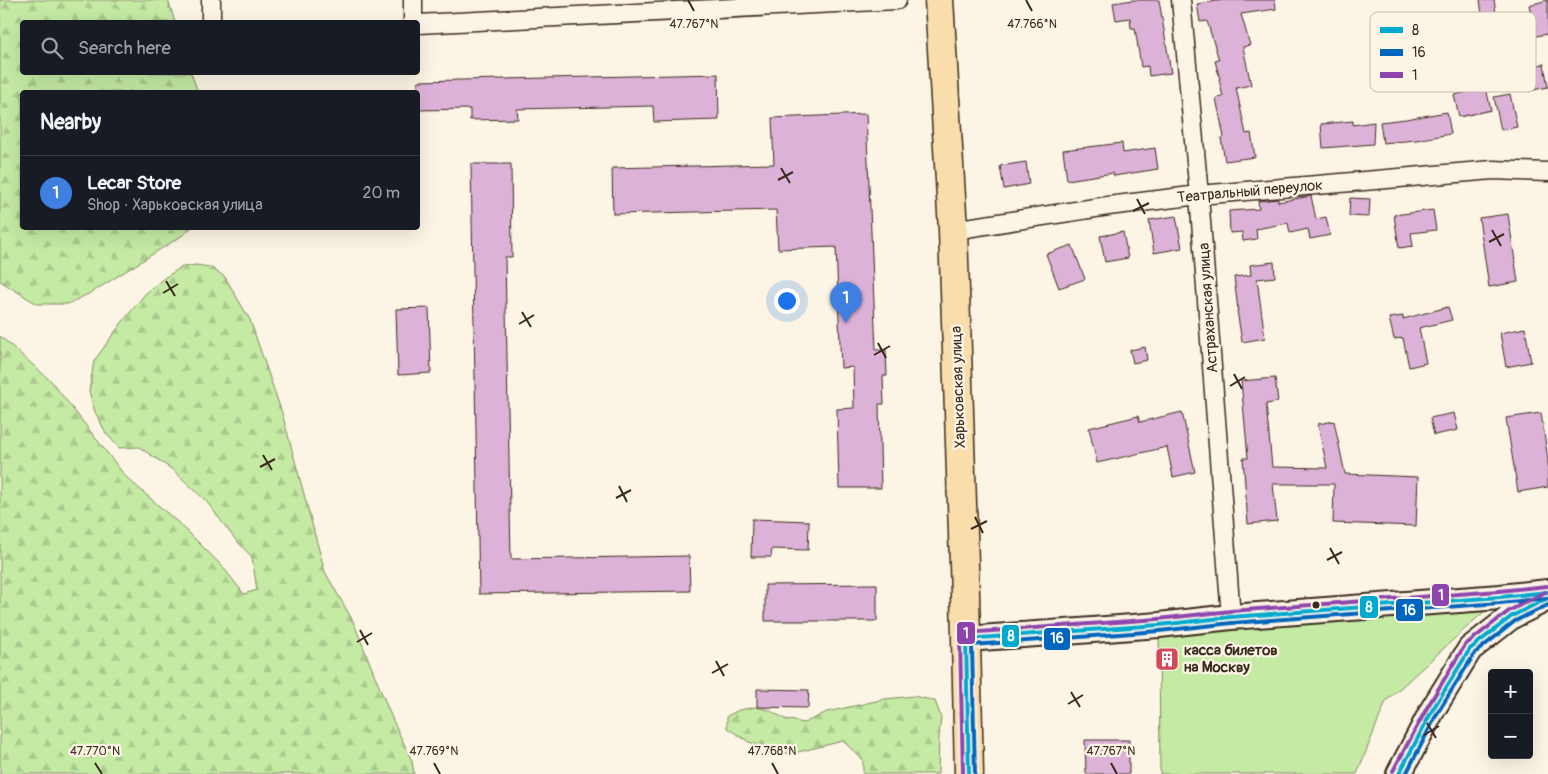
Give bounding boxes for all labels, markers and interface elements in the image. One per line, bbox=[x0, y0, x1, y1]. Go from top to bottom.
legend bbox=[1370, 12, 1536, 92]
text: 47.767°N bbox=[670, 17, 718, 32]
text: 47.766°N bbox=[1007, 17, 1057, 32]
search box bbox=[20, 20, 420, 75]
text: 8 bbox=[1412, 22, 1419, 39]
icon: search bbox=[38, 34, 66, 62]
text: Search here bbox=[78, 36, 171, 60]
text: 16 bbox=[1412, 44, 1426, 61]
text: 1 bbox=[1412, 67, 1417, 84]
text: Nearby bbox=[40, 109, 101, 136]
text: Lecar Store bbox=[87, 171, 181, 195]
street label: Театральный переулок bbox=[1176, 176, 1324, 207]
text: 1 bbox=[53, 183, 59, 203]
text: 20 m bbox=[362, 183, 400, 203]
text: Shop · Харьковская улица bbox=[87, 195, 263, 215]
street label: Астраханская улица bbox=[1194, 242, 1223, 374]
pin: 1 bbox=[830, 282, 862, 323]
your location bbox=[774, 288, 800, 314]
street label: Харьковская улица bbox=[947, 326, 970, 448]
line badge: 1 bbox=[1431, 583, 1450, 607]
text: 1 bbox=[1438, 587, 1444, 604]
line badge: 8 bbox=[1359, 595, 1379, 619]
line badge: 16 bbox=[1395, 598, 1424, 622]
text: 8 bbox=[1365, 599, 1373, 616]
unlabelled marker bbox=[1311, 600, 1321, 610]
text: 16 bbox=[1402, 602, 1416, 619]
line badge: 1 bbox=[956, 621, 976, 645]
line badge: 8 bbox=[1001, 624, 1020, 648]
text: 1 bbox=[963, 625, 969, 642]
line badge: 16 bbox=[1043, 627, 1071, 651]
text: 8 bbox=[1007, 628, 1015, 645]
text: 16 bbox=[1050, 630, 1064, 647]
place label: касса билетов на Москву bbox=[1184, 641, 1278, 677]
building icon: касса билетов на Москву bbox=[1154, 646, 1180, 672]
map controls bbox=[1488, 669, 1533, 759]
button: + bbox=[1488, 669, 1533, 714]
button: − bbox=[1488, 714, 1533, 759]
text: 47.770°N bbox=[70, 744, 120, 759]
text: 47.769°N bbox=[410, 744, 458, 759]
text: 47.768°N bbox=[748, 744, 796, 759]
text: 47.767°N bbox=[1087, 744, 1135, 759]

